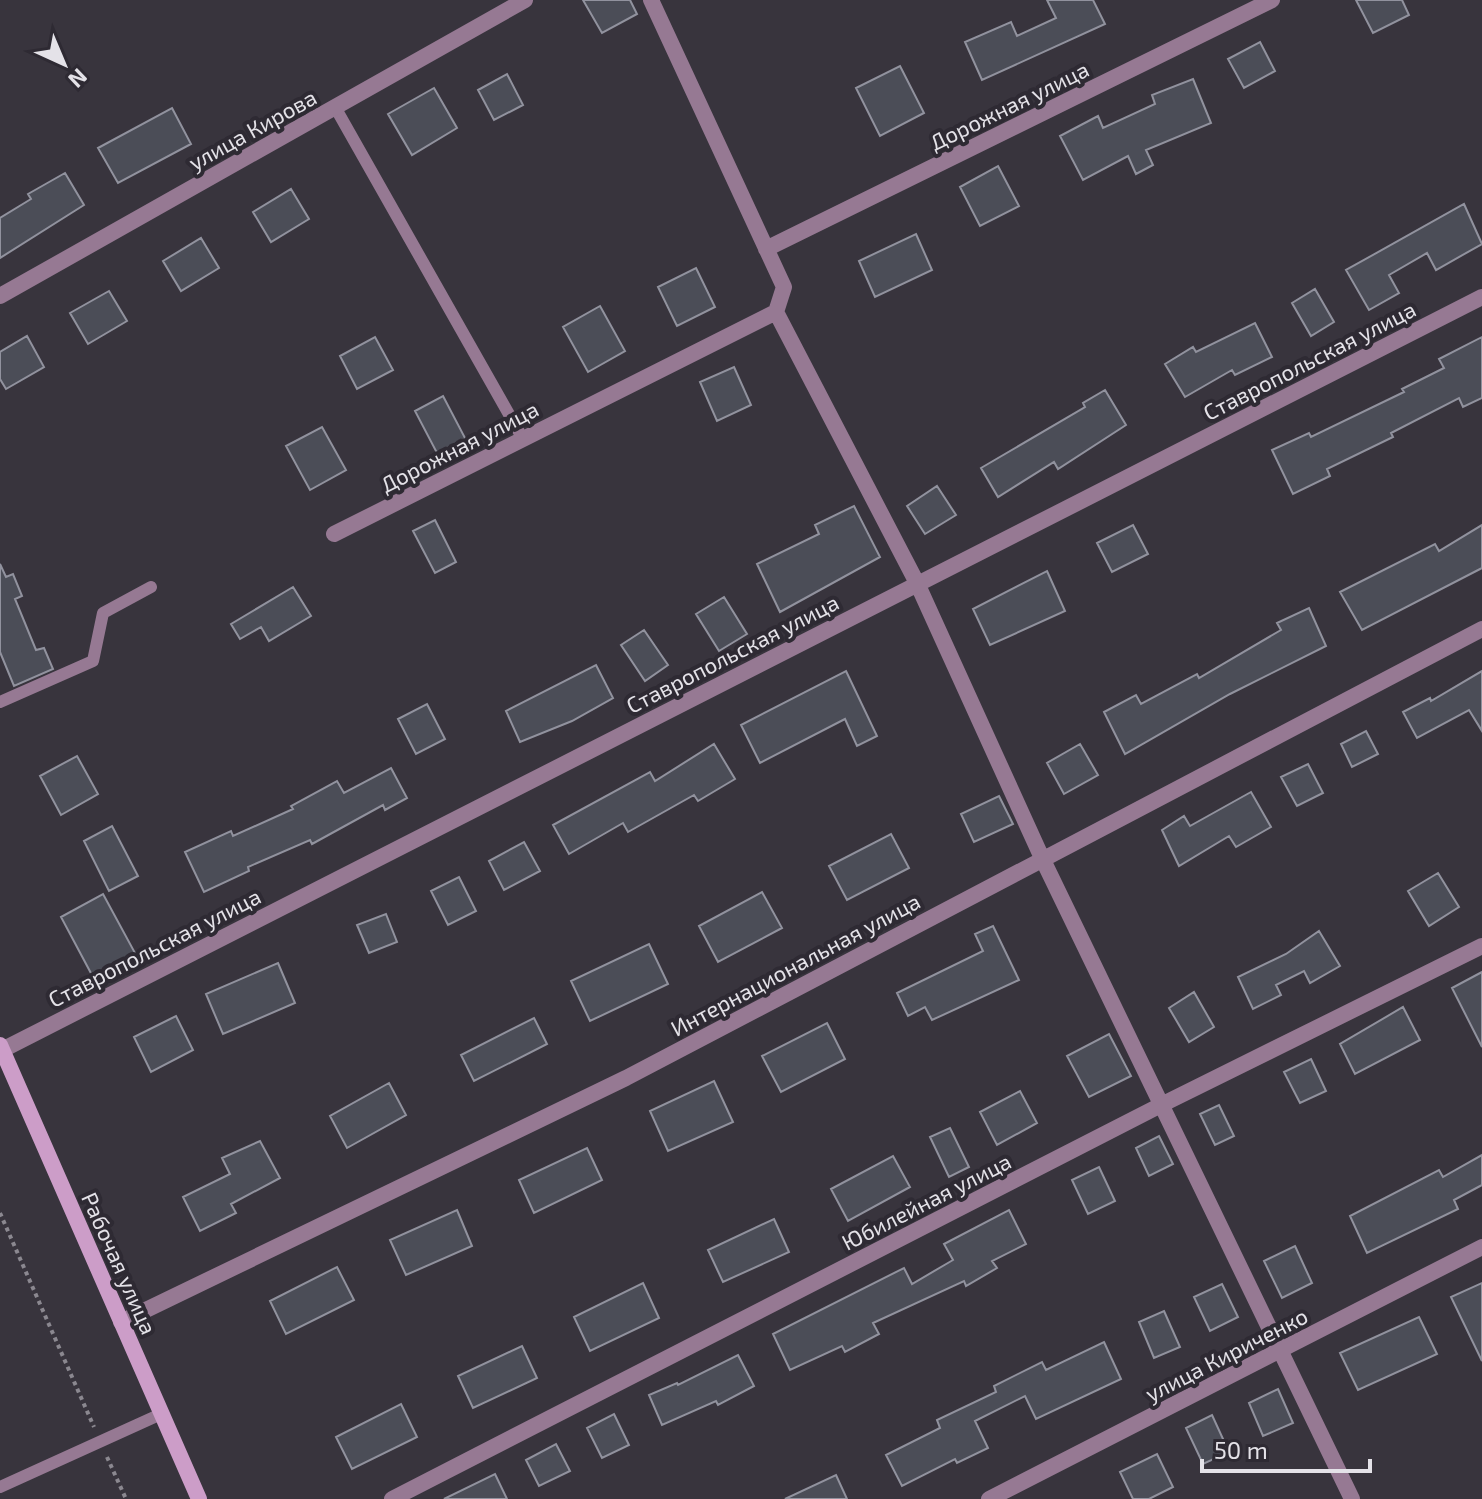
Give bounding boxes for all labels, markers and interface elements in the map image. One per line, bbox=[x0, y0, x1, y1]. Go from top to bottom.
north arrow bbox=[24, 24, 104, 104]
street label: Дорожная улица bbox=[925, 55, 1093, 156]
text: N bbox=[64, 64, 93, 94]
street label: улица Кирова bbox=[184, 83, 321, 176]
street label: Ставропольская улица bbox=[1198, 295, 1420, 426]
street label: Дорожная улица bbox=[376, 395, 543, 498]
street label: Ставропольская улица bbox=[621, 588, 843, 719]
street label: Ставропольская улица bbox=[43, 882, 265, 1013]
street label: Интернациональная улица bbox=[666, 887, 925, 1042]
street label: Юбилейная улица bbox=[837, 1147, 1015, 1256]
street label: Рабочая улица bbox=[76, 1188, 163, 1338]
street label: улица Кириченко bbox=[1140, 1302, 1312, 1407]
scale bar bbox=[1202, 1423, 1370, 1473]
text: 50 m bbox=[1214, 1435, 1268, 1464]

